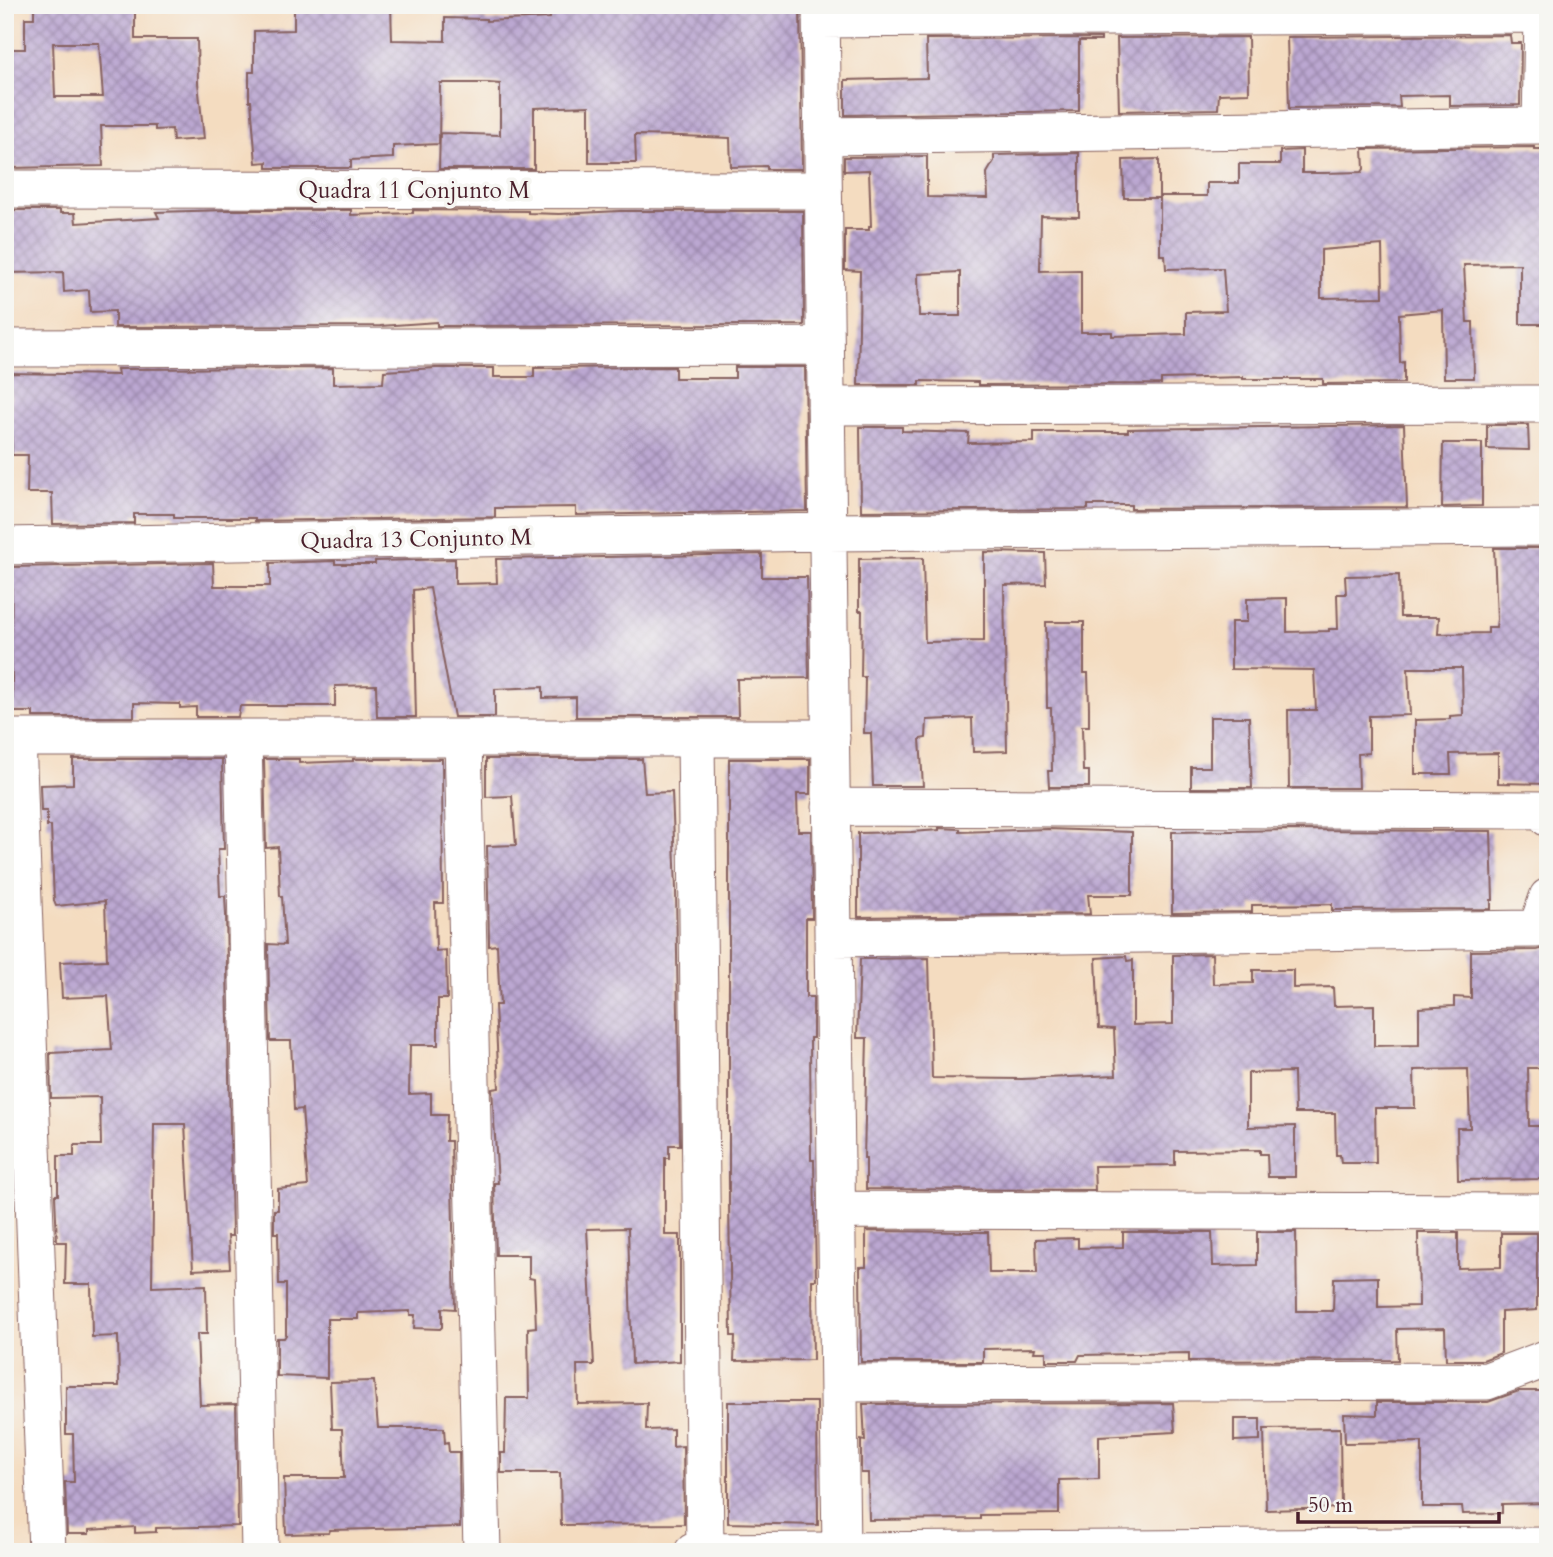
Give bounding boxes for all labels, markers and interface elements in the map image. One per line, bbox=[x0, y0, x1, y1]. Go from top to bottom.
street label: Quadra 11 Conjunto M bbox=[298, 175, 530, 206]
street label: Quadra 13 Conjunto M bbox=[300, 521, 532, 557]
scale bar bbox=[1298, 1480, 1499, 1524]
text: 50 m bbox=[1308, 1491, 1353, 1520]

